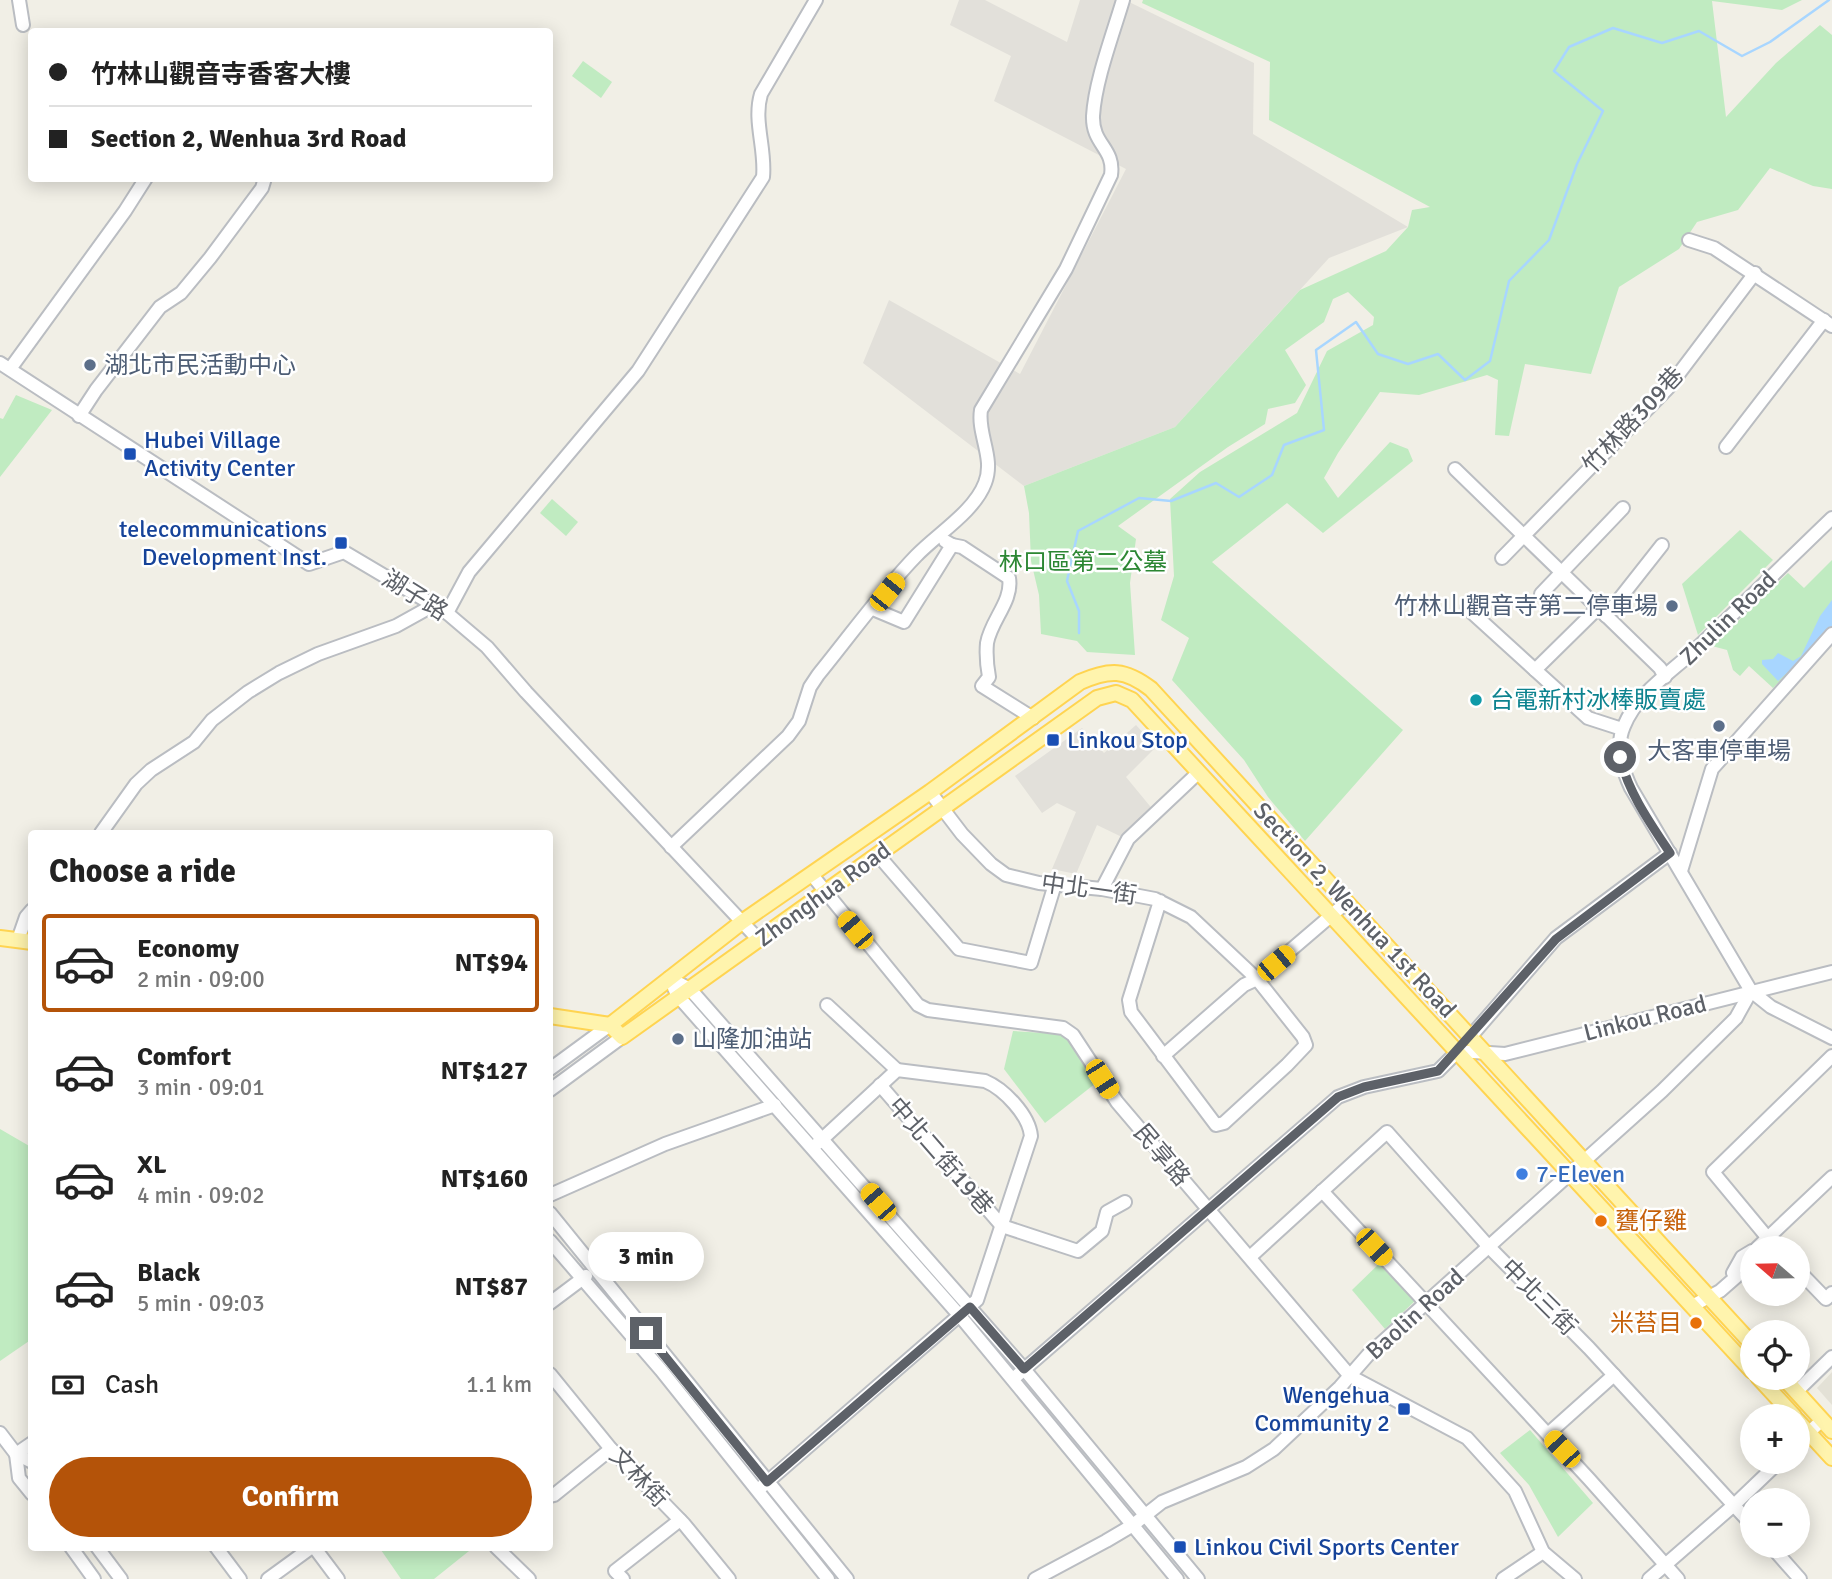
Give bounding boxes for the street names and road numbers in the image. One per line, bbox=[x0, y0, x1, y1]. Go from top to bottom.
street label: 竹林路309巷 bbox=[1576, 360, 1690, 480]
street label: 湖子路 bbox=[377, 563, 453, 627]
street label: Zhulin Road bbox=[1673, 565, 1783, 671]
street label: Section 2, Wenhua 1st Road bbox=[1247, 796, 1463, 1024]
street label: Zhonghua Road bbox=[750, 835, 896, 953]
street label: 中北一街 bbox=[1039, 867, 1139, 911]
street label: Linkou Road bbox=[1580, 988, 1710, 1048]
street label: 中北二街19巷 bbox=[882, 1091, 1000, 1221]
street label: 民享路 bbox=[1127, 1118, 1197, 1192]
street label: 中北三街 bbox=[1494, 1252, 1584, 1342]
street label: Baolin Road bbox=[1360, 1262, 1470, 1366]
street label: 文林街 bbox=[603, 1441, 675, 1513]

